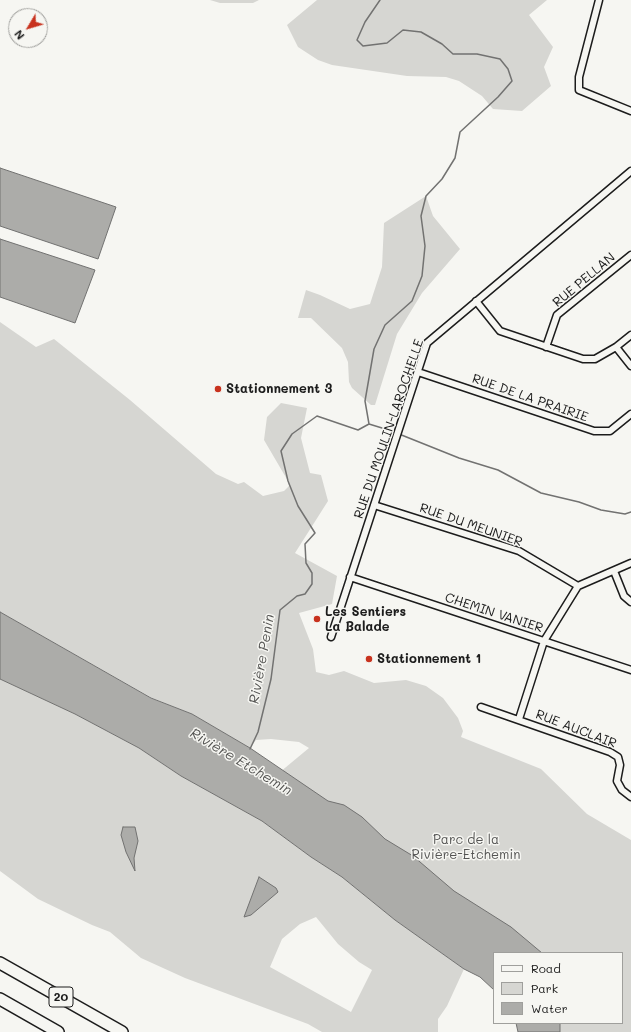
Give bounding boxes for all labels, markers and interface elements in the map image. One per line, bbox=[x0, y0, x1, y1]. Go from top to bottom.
north arrow bbox=[8, 8, 48, 48]
text: N bbox=[10, 27, 27, 43]
street label: RUE PELLAN bbox=[550, 250, 618, 310]
street label: RUE DU MOULIN-LAROCHELLE bbox=[351, 337, 427, 521]
street label: RUE DE LA PRAIRIE bbox=[470, 371, 590, 425]
place label: Stationnement 3 bbox=[226, 381, 332, 397]
marker: Stationnement 3 bbox=[213, 384, 223, 394]
street label: RUE DU MEUNIER bbox=[417, 500, 525, 550]
street label: CHEMIN VANIER bbox=[443, 590, 545, 636]
place label: Les Sentiers La Balade bbox=[325, 604, 406, 635]
water label: Rivière Penin bbox=[246, 613, 278, 705]
marker: Les Sentiers La Balade bbox=[312, 614, 322, 624]
place label: Stationnement 1 bbox=[377, 651, 481, 667]
marker: Stationnement 1 bbox=[364, 654, 374, 664]
street label: RUE AUCLAIR bbox=[533, 706, 619, 752]
water label: Rivière Etchemin bbox=[187, 725, 295, 799]
park label: Parc de la Rivière-Etchemin bbox=[411, 832, 521, 863]
legend bbox=[493, 952, 623, 1024]
text: Road bbox=[531, 960, 561, 976]
text: Park bbox=[531, 980, 558, 996]
road number: 20 bbox=[49, 987, 73, 1007]
text: Water bbox=[531, 1000, 568, 1016]

